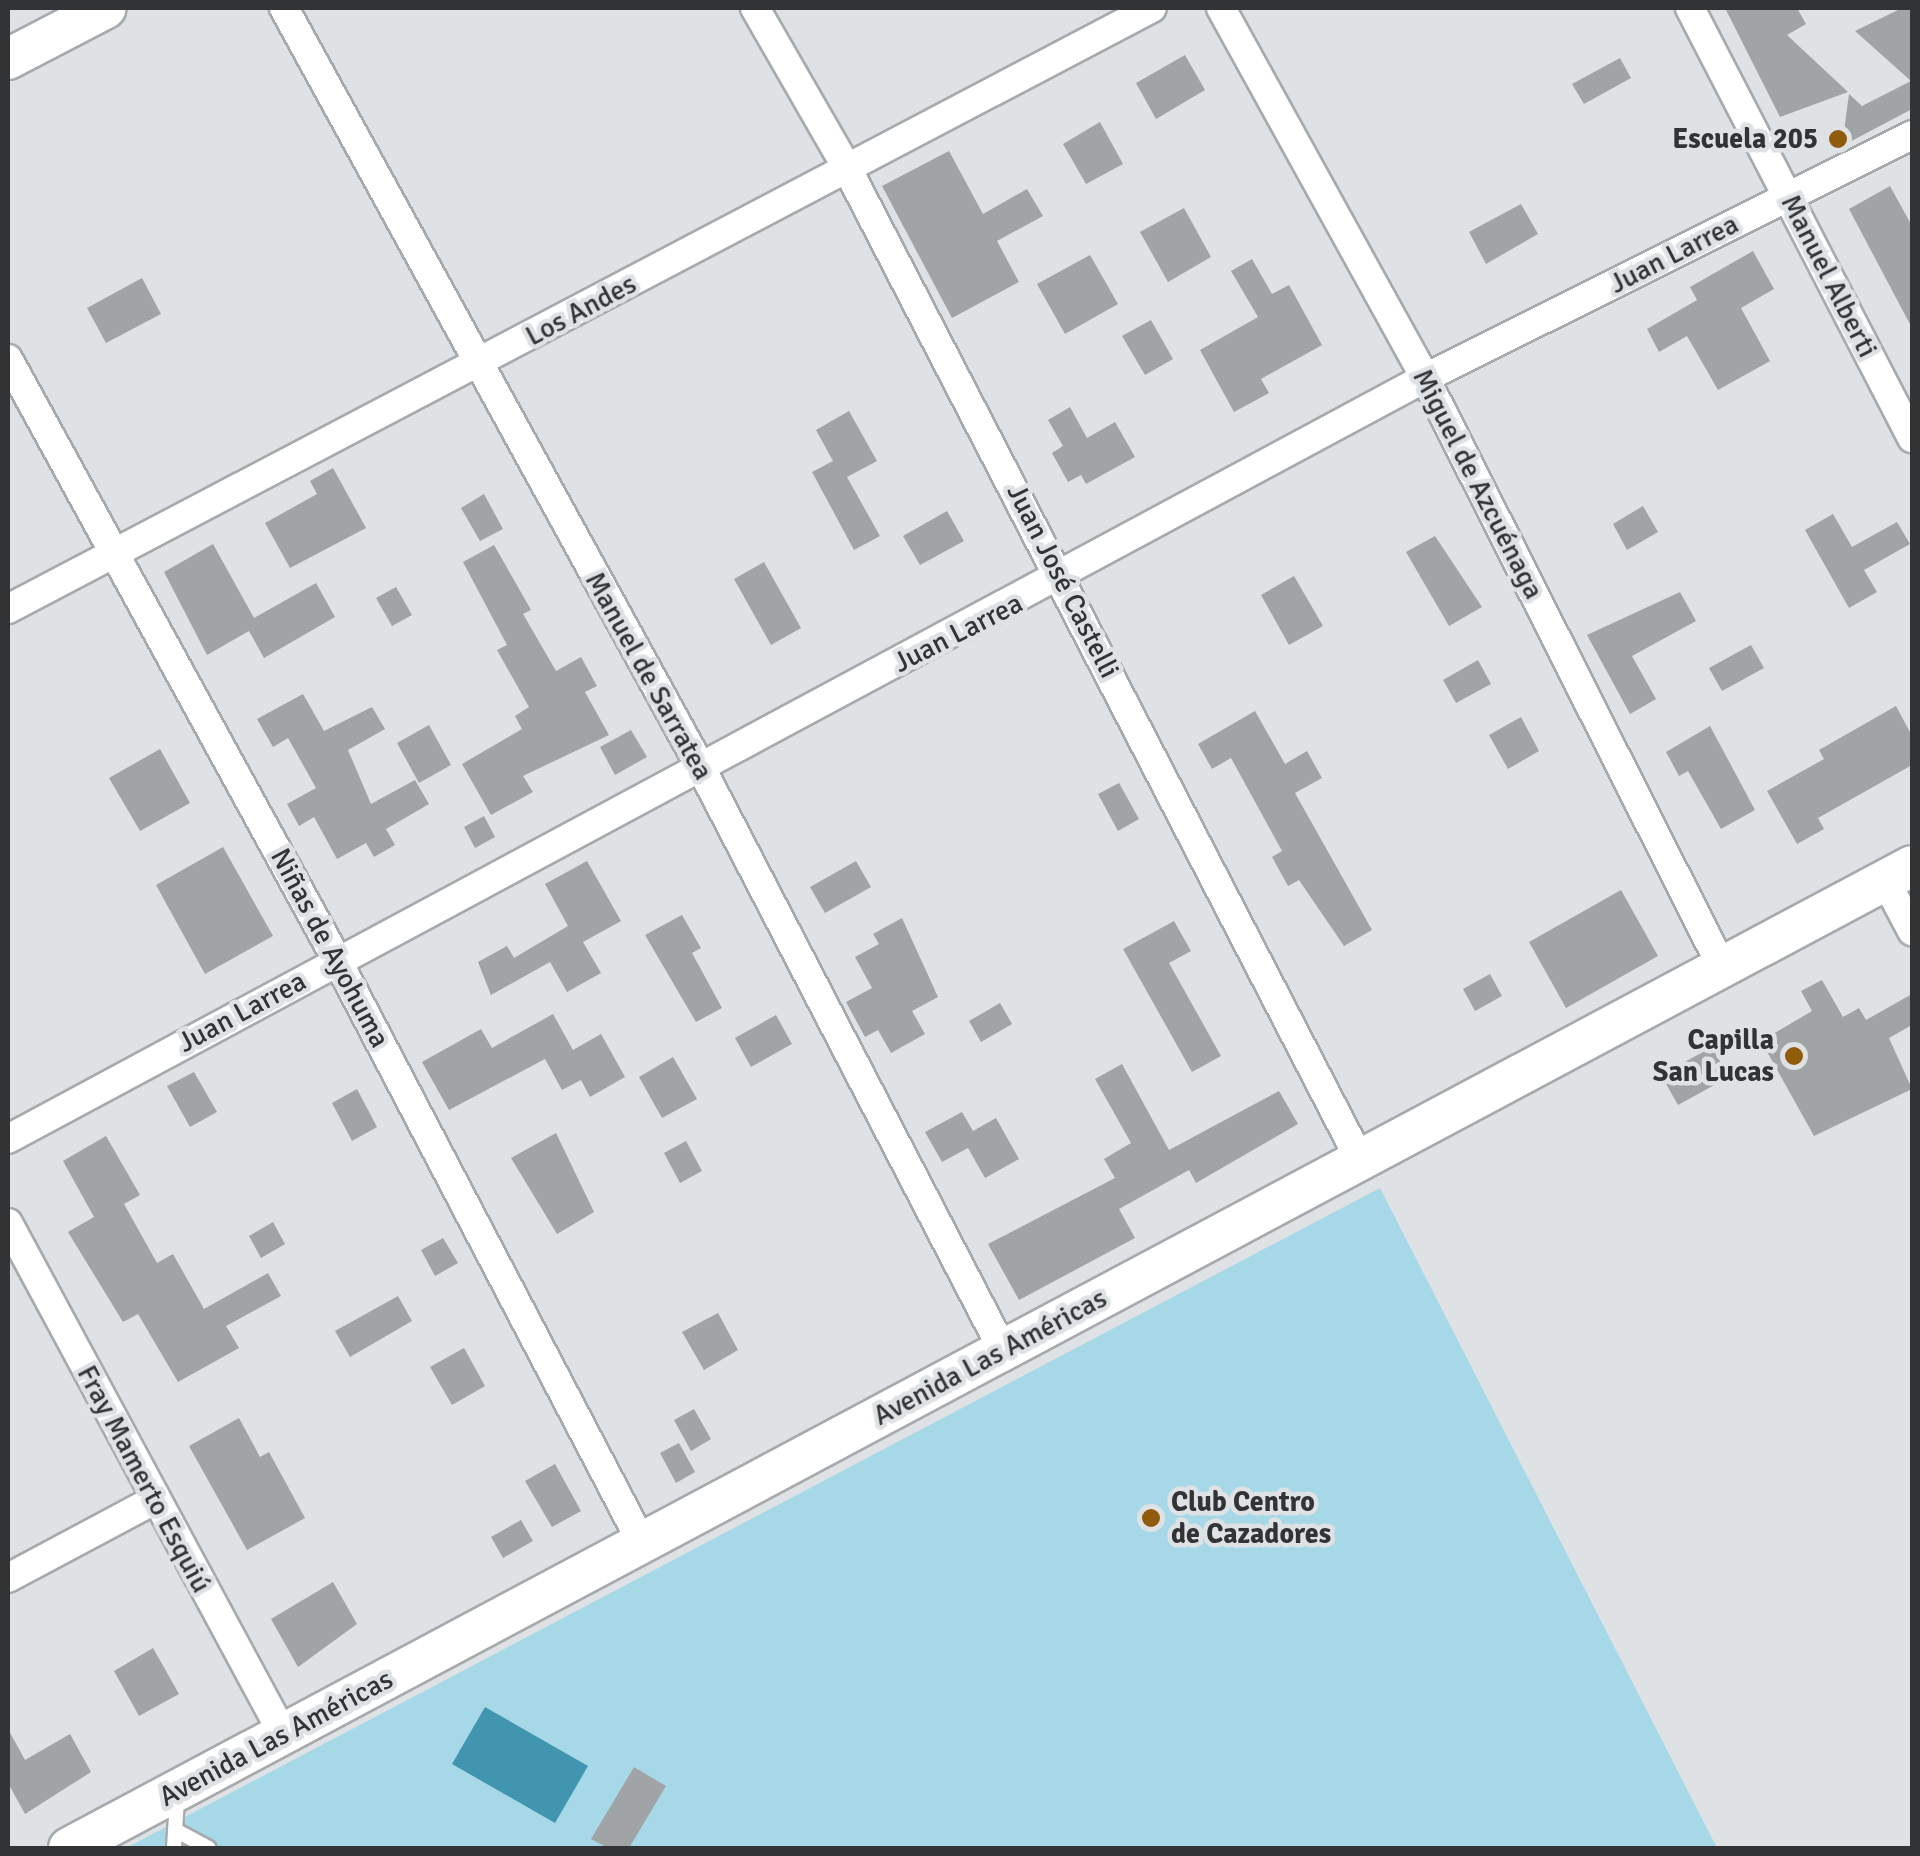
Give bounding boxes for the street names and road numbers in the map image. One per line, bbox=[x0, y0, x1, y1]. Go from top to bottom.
street label: Manuel Alberti bbox=[1774, 189, 1884, 363]
street label: Juan Larrea bbox=[1604, 207, 1744, 301]
street label: Los Andes bbox=[520, 267, 642, 353]
street label: Miguel de Azcuénaga bbox=[1405, 363, 1551, 605]
street label: Juan José Castelli bbox=[1000, 478, 1126, 684]
street label: Manuel de Sarratea bbox=[578, 566, 720, 786]
street label: Juan Larrea bbox=[888, 586, 1028, 680]
street label: Niñas de Ayohuma bbox=[263, 843, 397, 1053]
street label: Juan Larrea bbox=[172, 964, 312, 1060]
street label: Avenida Las Américas bbox=[868, 1281, 1112, 1433]
street label: Fray Mamerto Esquiú bbox=[70, 1360, 218, 1598]
street label: Avenida Las Américas bbox=[154, 1662, 398, 1814]

